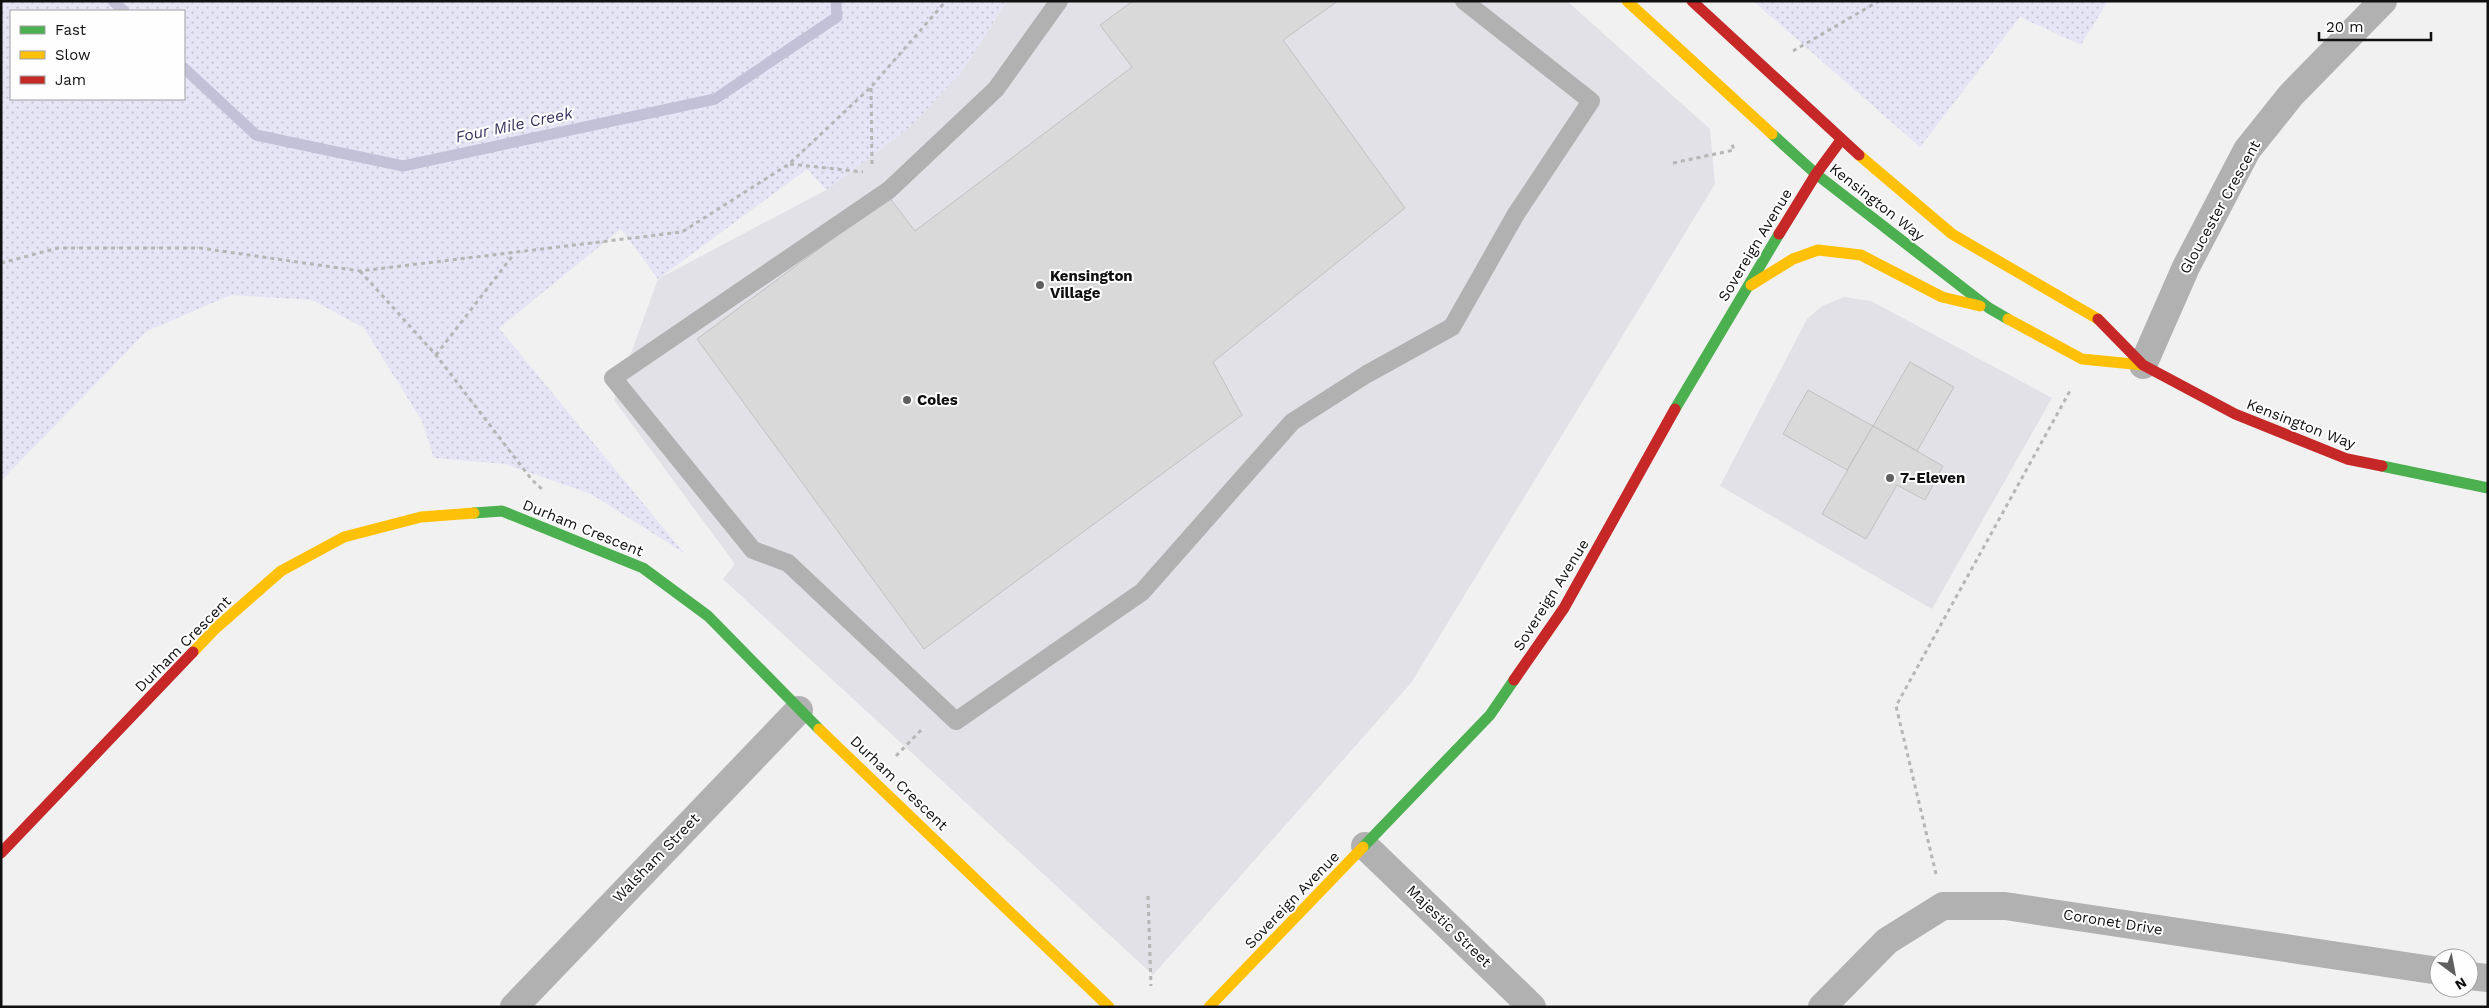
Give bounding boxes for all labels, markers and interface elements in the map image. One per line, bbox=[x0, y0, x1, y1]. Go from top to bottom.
legend bbox=[10, 10, 185, 100]
scale bar bbox=[2319, 10, 2432, 42]
text: 20 m bbox=[2326, 18, 2364, 36]
text: Fast bbox=[55, 21, 87, 39]
text: Slow bbox=[55, 46, 91, 64]
text: Jam bbox=[55, 71, 86, 89]
water label: Four Mile Creek bbox=[454, 103, 576, 147]
street label: Gloucester Crescent bbox=[2176, 137, 2265, 277]
street label: Kensington Way bbox=[1826, 159, 1928, 245]
street label: Sovereign Avenue bbox=[1714, 185, 1796, 305]
place label: Kensington Village bbox=[1050, 267, 1133, 302]
marker: Kensington Village bbox=[1034, 279, 1046, 291]
place label: Coles bbox=[917, 391, 958, 409]
marker: Coles bbox=[901, 394, 913, 406]
street label: Kensington Way bbox=[2244, 395, 2358, 453]
place label: 7-Eleven bbox=[1900, 469, 1965, 487]
marker: 7-Eleven bbox=[1884, 472, 1896, 484]
street label: Durham Crescent bbox=[520, 496, 647, 561]
street label: Sovereign Avenue bbox=[1509, 536, 1593, 654]
street label: Durham Crescent bbox=[131, 592, 235, 696]
street label: Durham Crescent bbox=[846, 732, 952, 835]
street label: Walsham Street bbox=[609, 809, 704, 906]
street label: Sovereign Avenue bbox=[1241, 848, 1343, 952]
street label: Majestic Street bbox=[1403, 881, 1496, 971]
street label: Coronet Drive bbox=[2062, 905, 2164, 939]
north arrow bbox=[2429, 948, 2479, 998]
text: N bbox=[2452, 974, 2470, 994]

